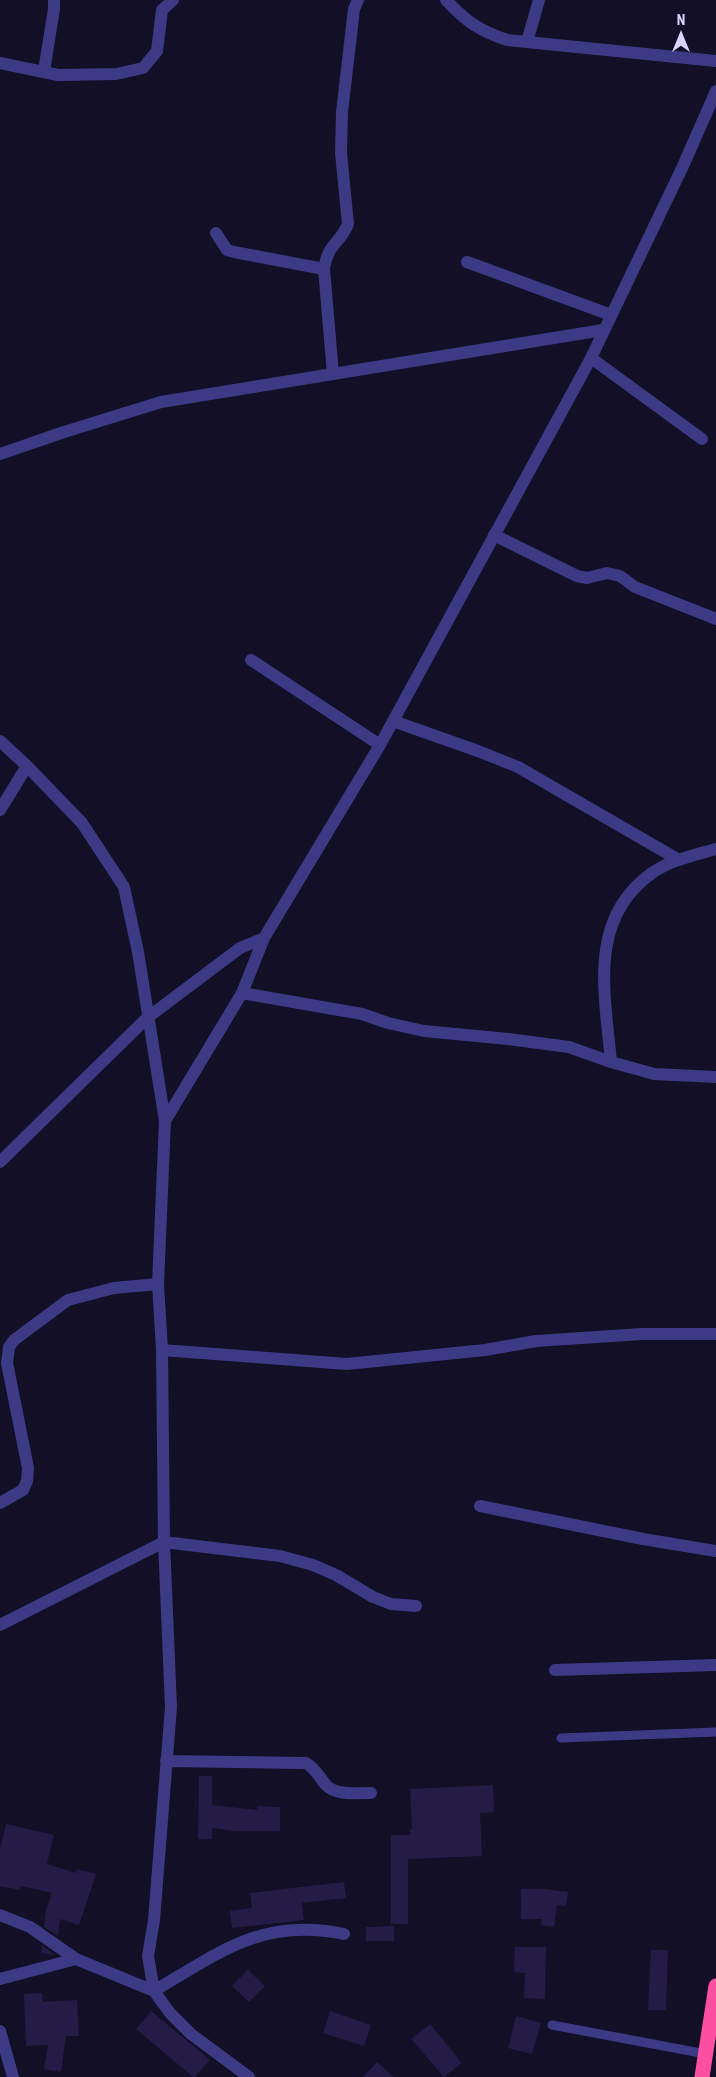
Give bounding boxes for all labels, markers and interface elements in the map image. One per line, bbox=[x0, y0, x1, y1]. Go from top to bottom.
north arrow bbox=[656, 10, 706, 60]
text: N bbox=[677, 12, 685, 28]

